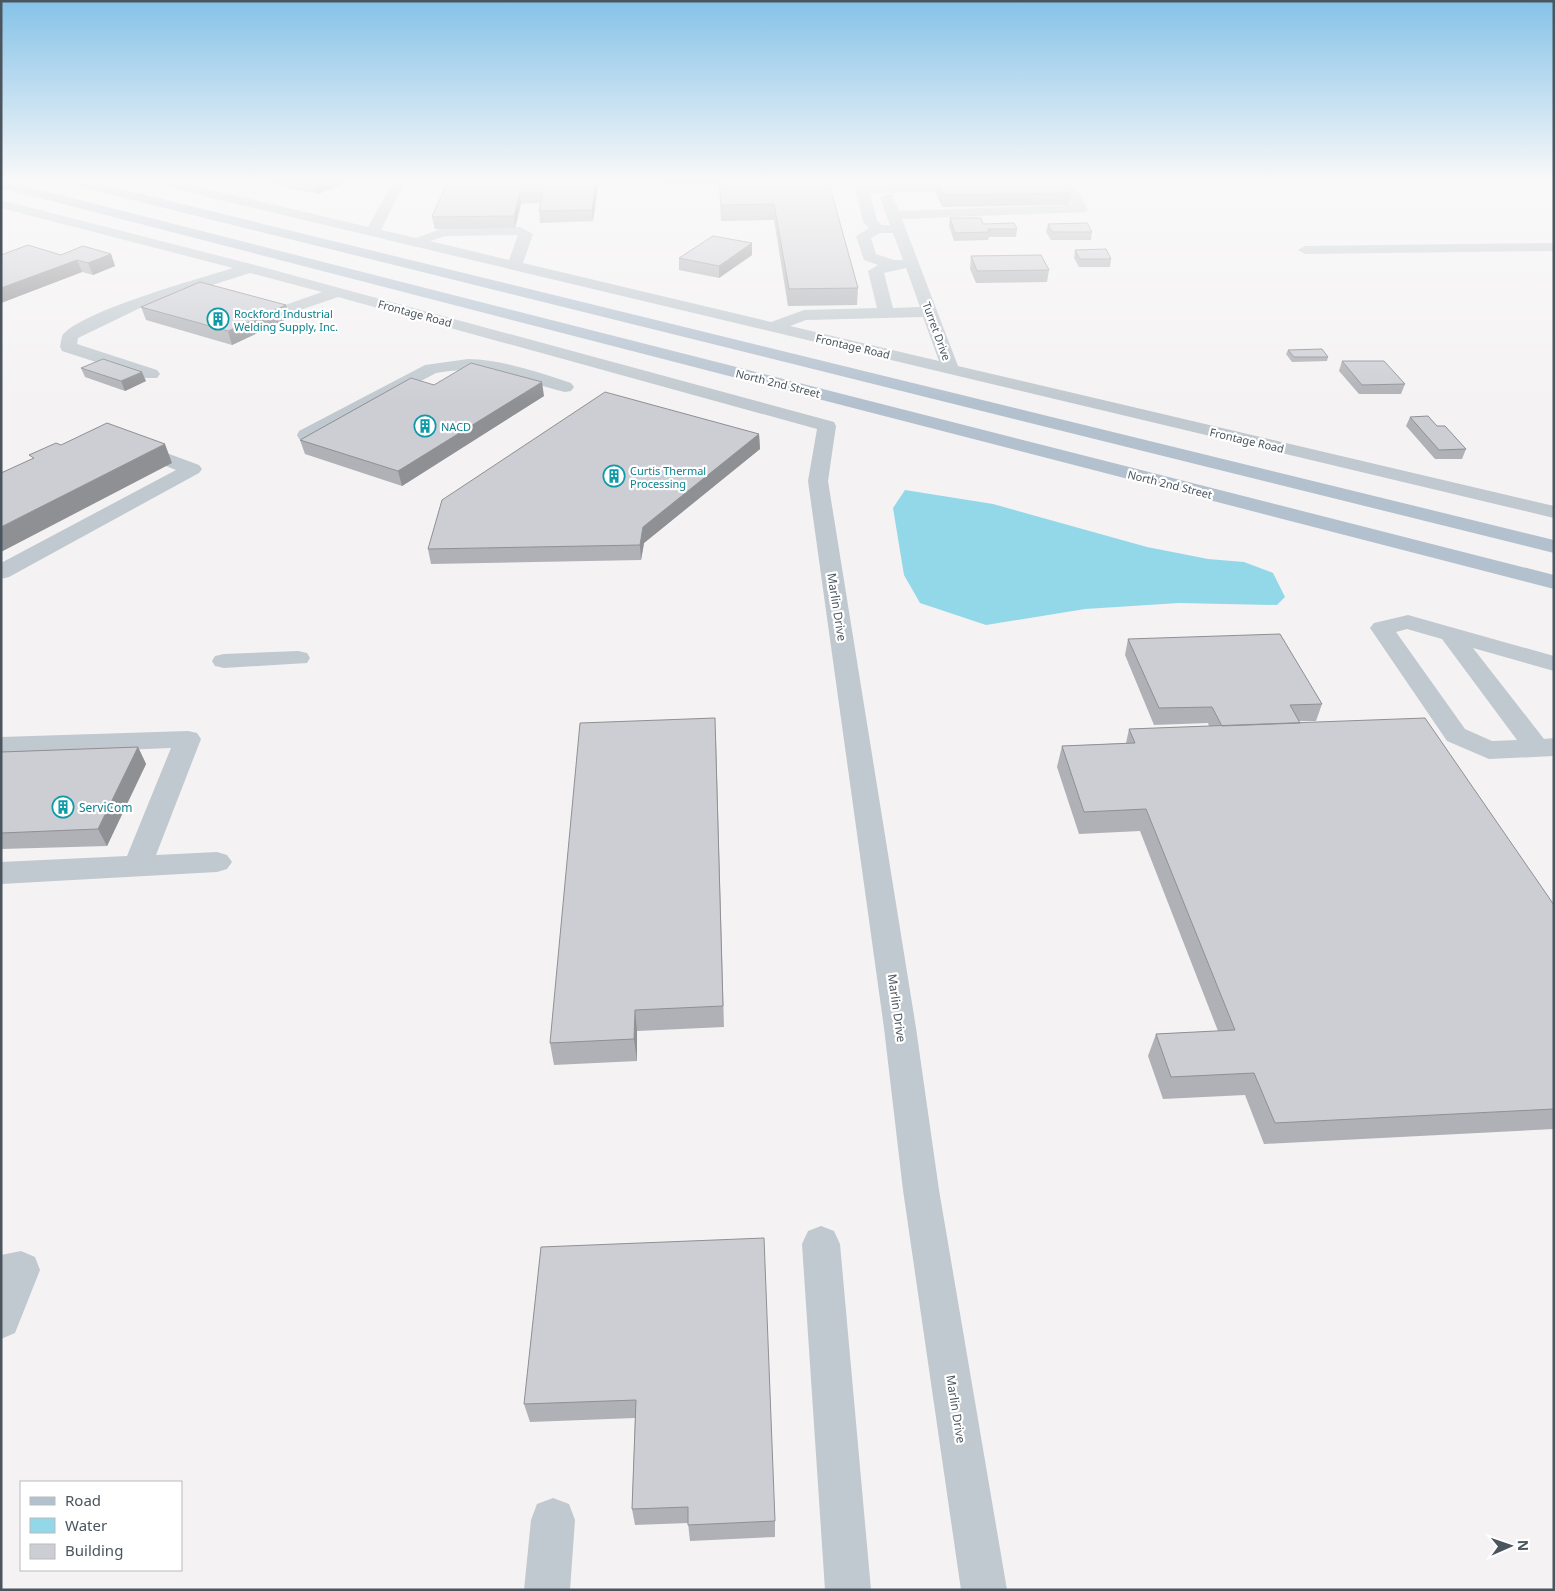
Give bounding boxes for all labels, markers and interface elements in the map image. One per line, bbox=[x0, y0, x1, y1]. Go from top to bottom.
street label: Frontage Road bbox=[376, 296, 454, 330]
street label: Turret Drive bbox=[919, 300, 955, 362]
place label: Rockford Industrial Welding Supply, Inc. bbox=[234, 306, 338, 334]
building icon: Rockford Industrial Welding Supply, Inc. bbox=[206, 307, 230, 331]
street label: Frontage Road bbox=[814, 330, 892, 362]
street label: North 2nd Street bbox=[734, 365, 822, 401]
building icon: NACD bbox=[413, 414, 437, 438]
place label: NACD bbox=[441, 419, 471, 434]
street label: Frontage Road bbox=[1208, 424, 1286, 456]
place label: Curtis Thermal Processing bbox=[630, 463, 706, 491]
building icon: Curtis Thermal Processing bbox=[602, 464, 626, 488]
street label: North 2nd Street bbox=[1126, 466, 1214, 502]
street label: Marlin Drive bbox=[823, 572, 851, 643]
building icon: ServiCom bbox=[51, 795, 75, 819]
place label: ServiCom bbox=[79, 799, 133, 816]
street label: Marlin Drive bbox=[884, 973, 910, 1044]
street label: Marlin Drive bbox=[942, 1374, 970, 1445]
legend bbox=[20, 1481, 182, 1571]
text: Road bbox=[65, 1490, 101, 1510]
text: Water bbox=[65, 1515, 107, 1535]
north arrow bbox=[1485, 1521, 1535, 1571]
text: Building bbox=[65, 1540, 123, 1560]
text: N bbox=[1514, 1540, 1533, 1552]

